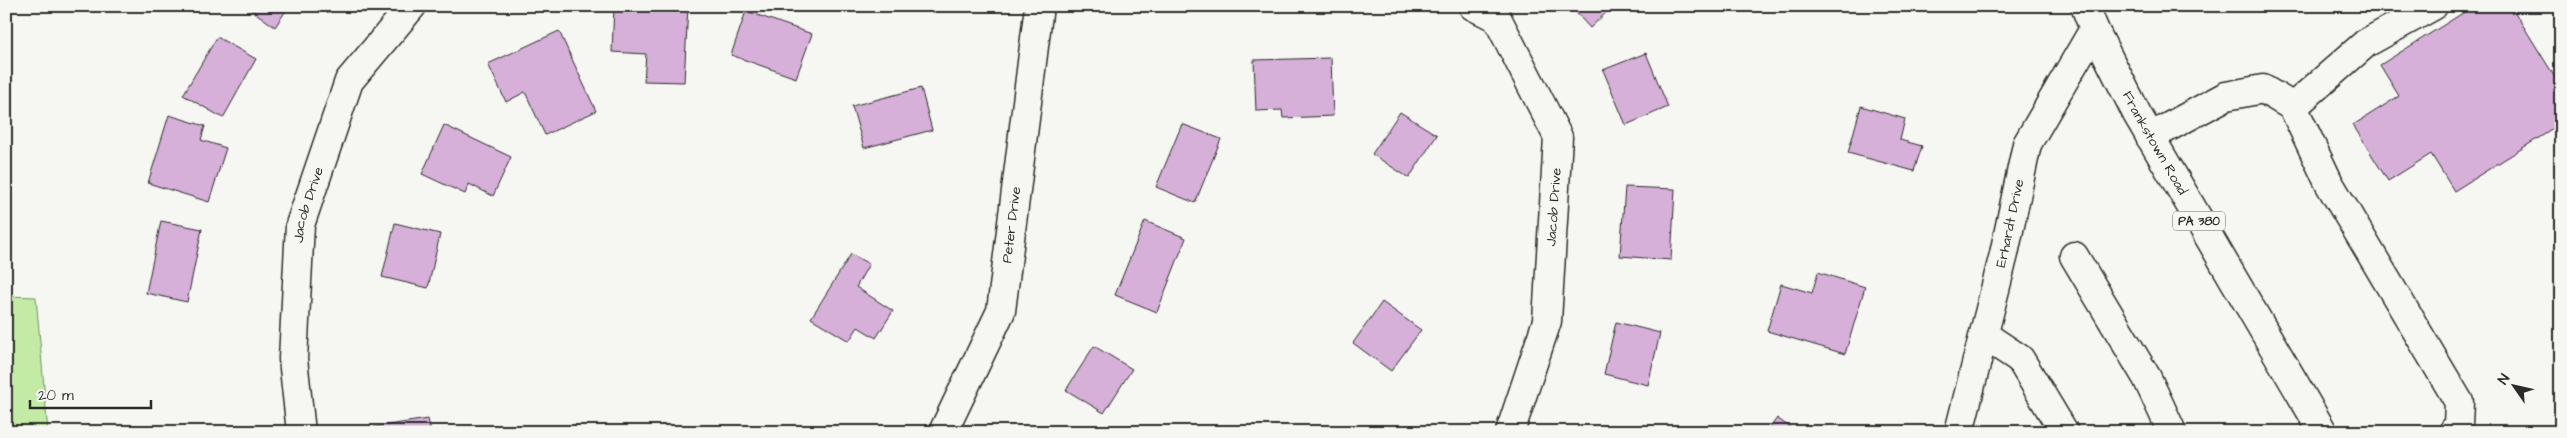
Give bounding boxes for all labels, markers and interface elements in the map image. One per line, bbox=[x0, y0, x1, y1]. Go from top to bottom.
street label: Frankstown Road bbox=[2117, 88, 2192, 199]
street label: Jacob Drive bbox=[289, 164, 329, 243]
street label: Jacob Drive bbox=[1541, 167, 1567, 247]
street label: Erhardt Drive bbox=[1991, 177, 2030, 270]
street label: Peter Drive bbox=[997, 185, 1026, 264]
road number: PA 380 bbox=[2173, 212, 2225, 230]
north arrow bbox=[2490, 360, 2540, 410]
text: N bbox=[2493, 370, 2515, 389]
scale bar bbox=[30, 378, 151, 410]
text: 20 m bbox=[38, 385, 74, 406]

